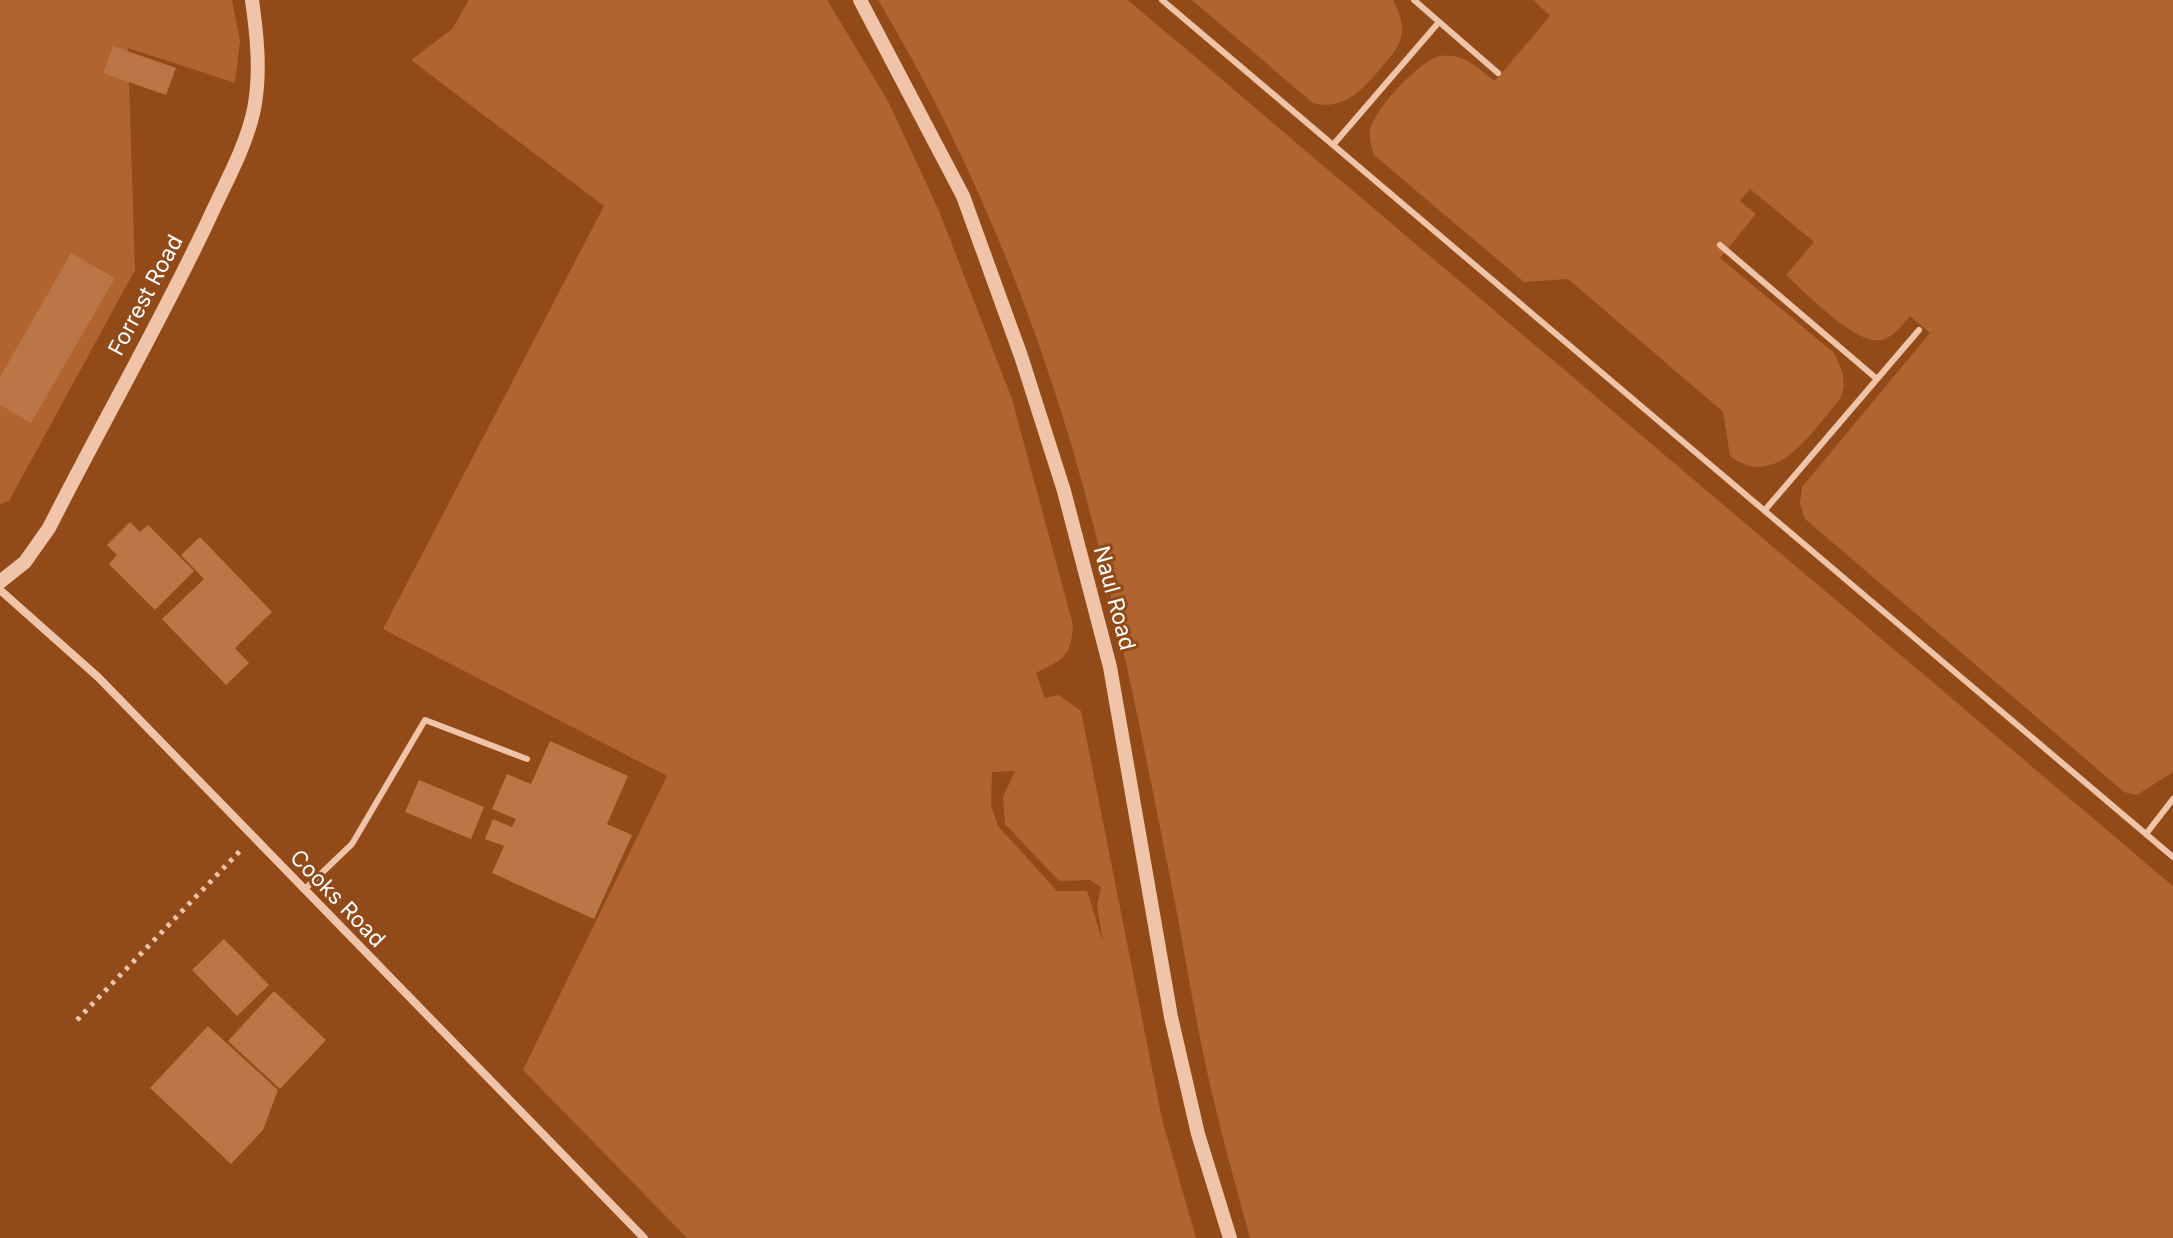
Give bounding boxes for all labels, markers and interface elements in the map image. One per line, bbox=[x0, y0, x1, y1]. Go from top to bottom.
street label: Forrest Road bbox=[102, 230, 188, 360]
street label: Naul Road bbox=[1089, 543, 1141, 653]
street label: Cooks Road bbox=[285, 844, 391, 952]

